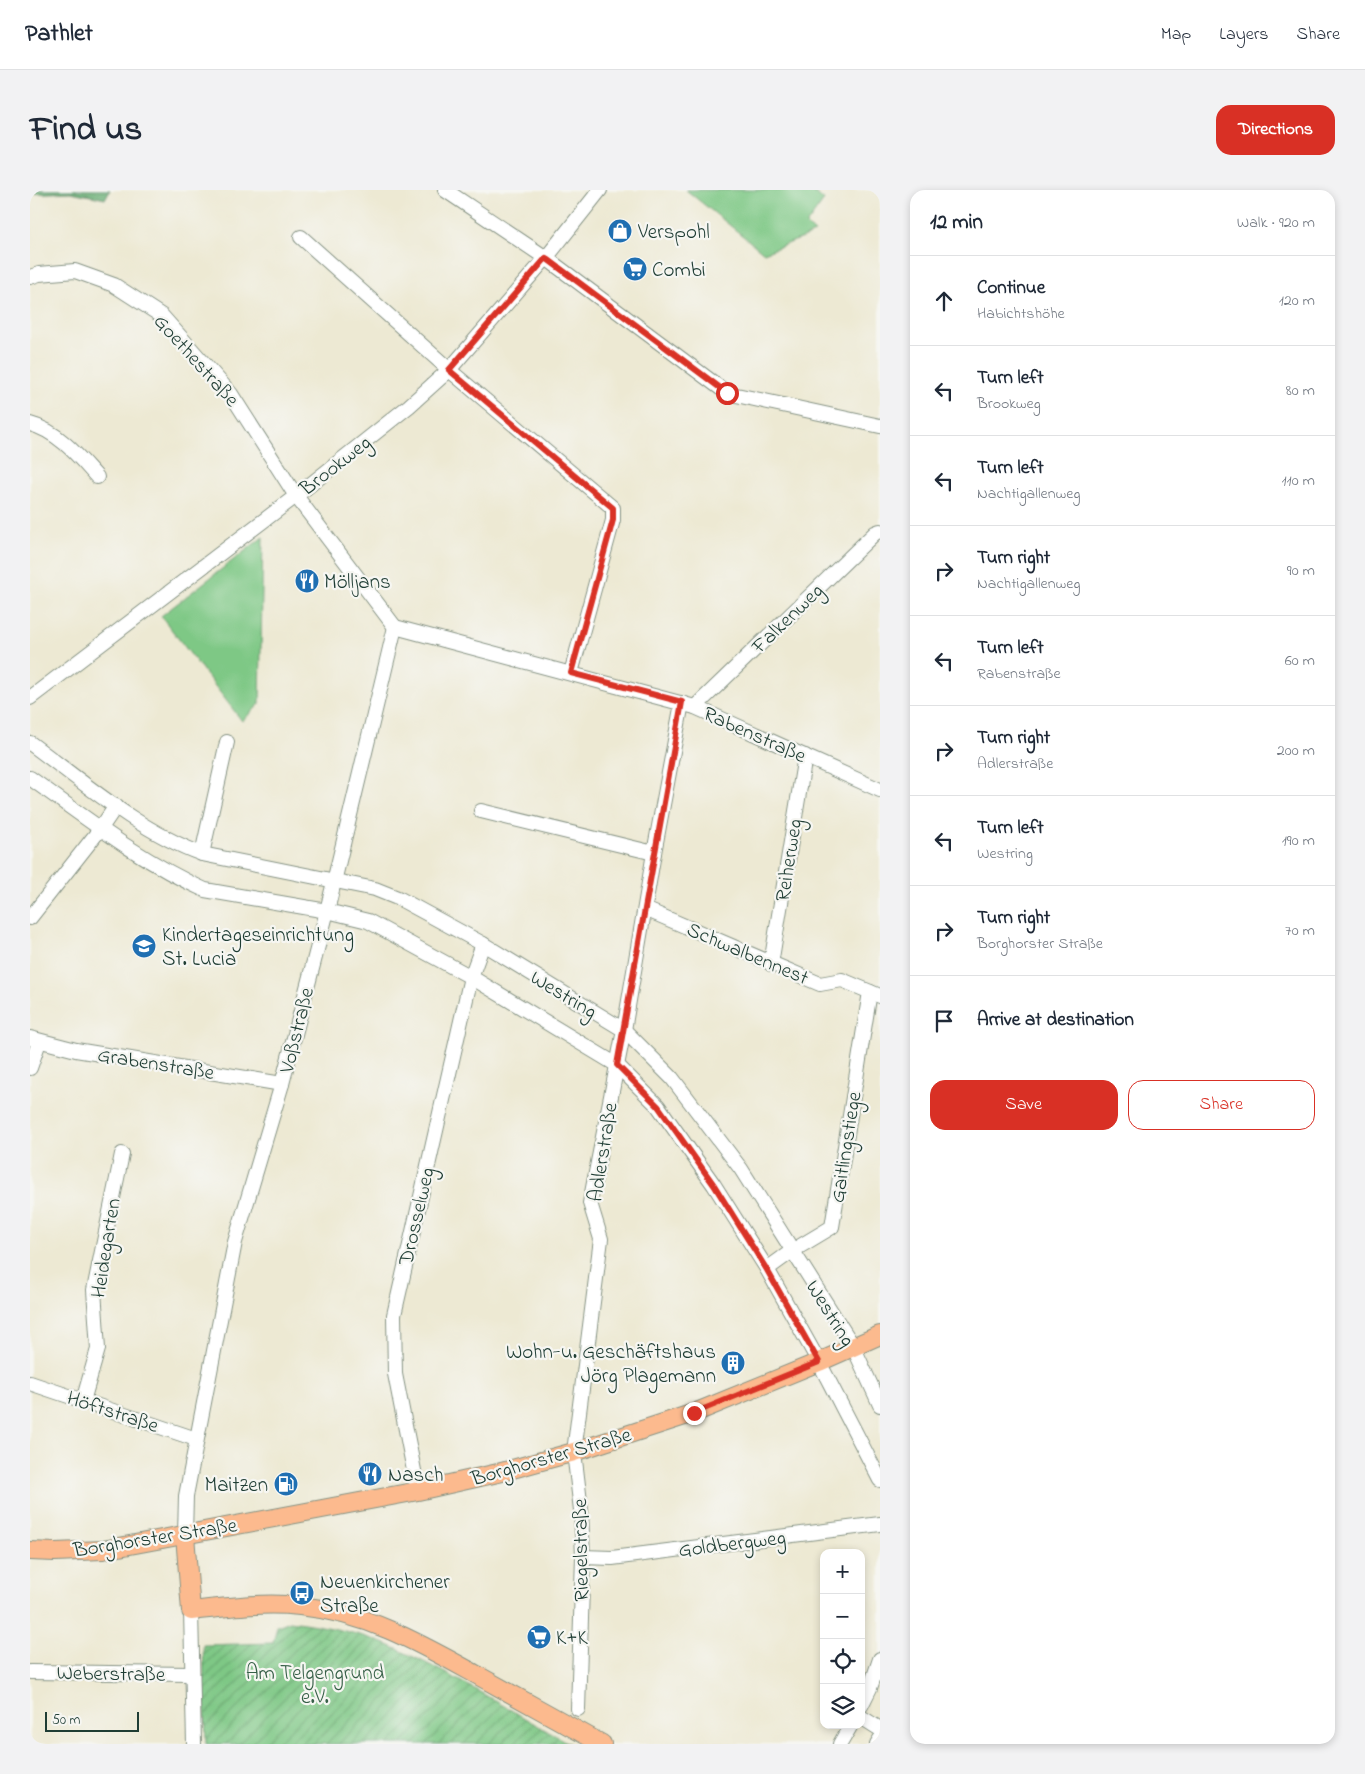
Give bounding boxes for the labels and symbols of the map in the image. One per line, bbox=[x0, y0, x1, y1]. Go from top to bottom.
shop icon: Verspohl bbox=[607, 218, 633, 244]
place label: Verspohl bbox=[637, 218, 710, 248]
supermarket icon: Combi bbox=[622, 256, 648, 282]
place label: Combi bbox=[652, 256, 706, 286]
street label: Goethestraße bbox=[146, 308, 246, 415]
route start bbox=[716, 382, 739, 405]
street label: Brookweg bbox=[293, 429, 380, 506]
restaurant icon: Mölljans bbox=[294, 568, 320, 594]
place label: Mölljans bbox=[324, 568, 391, 598]
street label: Falkenweg bbox=[745, 577, 833, 664]
street label: Rabenstraße bbox=[698, 700, 811, 772]
street label: Reiherweg bbox=[769, 817, 813, 904]
street label: Schwalbennest bbox=[682, 916, 813, 994]
place label: Kindertageseinrichtung St. Lucia bbox=[162, 921, 354, 975]
school or university icon: Kindertageseinrichtung St. Lucia bbox=[131, 933, 157, 959]
street label: Westring bbox=[523, 964, 602, 1029]
street label: Voßstraße bbox=[273, 984, 323, 1077]
street label: Grabenstraße bbox=[95, 1041, 217, 1089]
street label: Gaitlingstiege bbox=[823, 1089, 873, 1205]
street label: Adlerstraße bbox=[581, 1100, 627, 1204]
street label: Drosselweg bbox=[392, 1164, 446, 1270]
street label: Heidegarten bbox=[84, 1196, 132, 1301]
street label: Westring bbox=[795, 1275, 862, 1354]
place label: Wohn-u. Geschäftshaus Jörg Plagemann bbox=[506, 1338, 716, 1394]
building icon: Wohn-u. Geschäftshaus Jörg Plagemann bbox=[720, 1350, 746, 1376]
street label: Höftstraße bbox=[63, 1384, 163, 1442]
route end bbox=[683, 1402, 706, 1425]
street label: Borghorster Straße bbox=[467, 1421, 636, 1497]
restaurant icon: Nasch bbox=[357, 1461, 383, 1487]
place label: Nasch bbox=[388, 1461, 444, 1491]
place label: Maitzen bbox=[205, 1471, 268, 1501]
fuel station icon: Maitzen bbox=[273, 1471, 299, 1497]
street label: Riegelstraße bbox=[566, 1498, 600, 1602]
street label: Borghorster Straße bbox=[70, 1511, 240, 1569]
street label: Goldbergweg bbox=[677, 1524, 788, 1568]
place label: Neuenkirchener Straße bbox=[320, 1568, 450, 1622]
bus stop icon: Neuenkirchener Straße bbox=[289, 1580, 315, 1606]
supermarket icon: K+K bbox=[526, 1624, 552, 1650]
place label: K+K bbox=[556, 1624, 588, 1654]
street label: Weberstraße bbox=[56, 1659, 166, 1691]
park label: Am Telgengrund e.V. bbox=[246, 1659, 385, 1713]
scale bar bbox=[45, 1709, 139, 1732]

